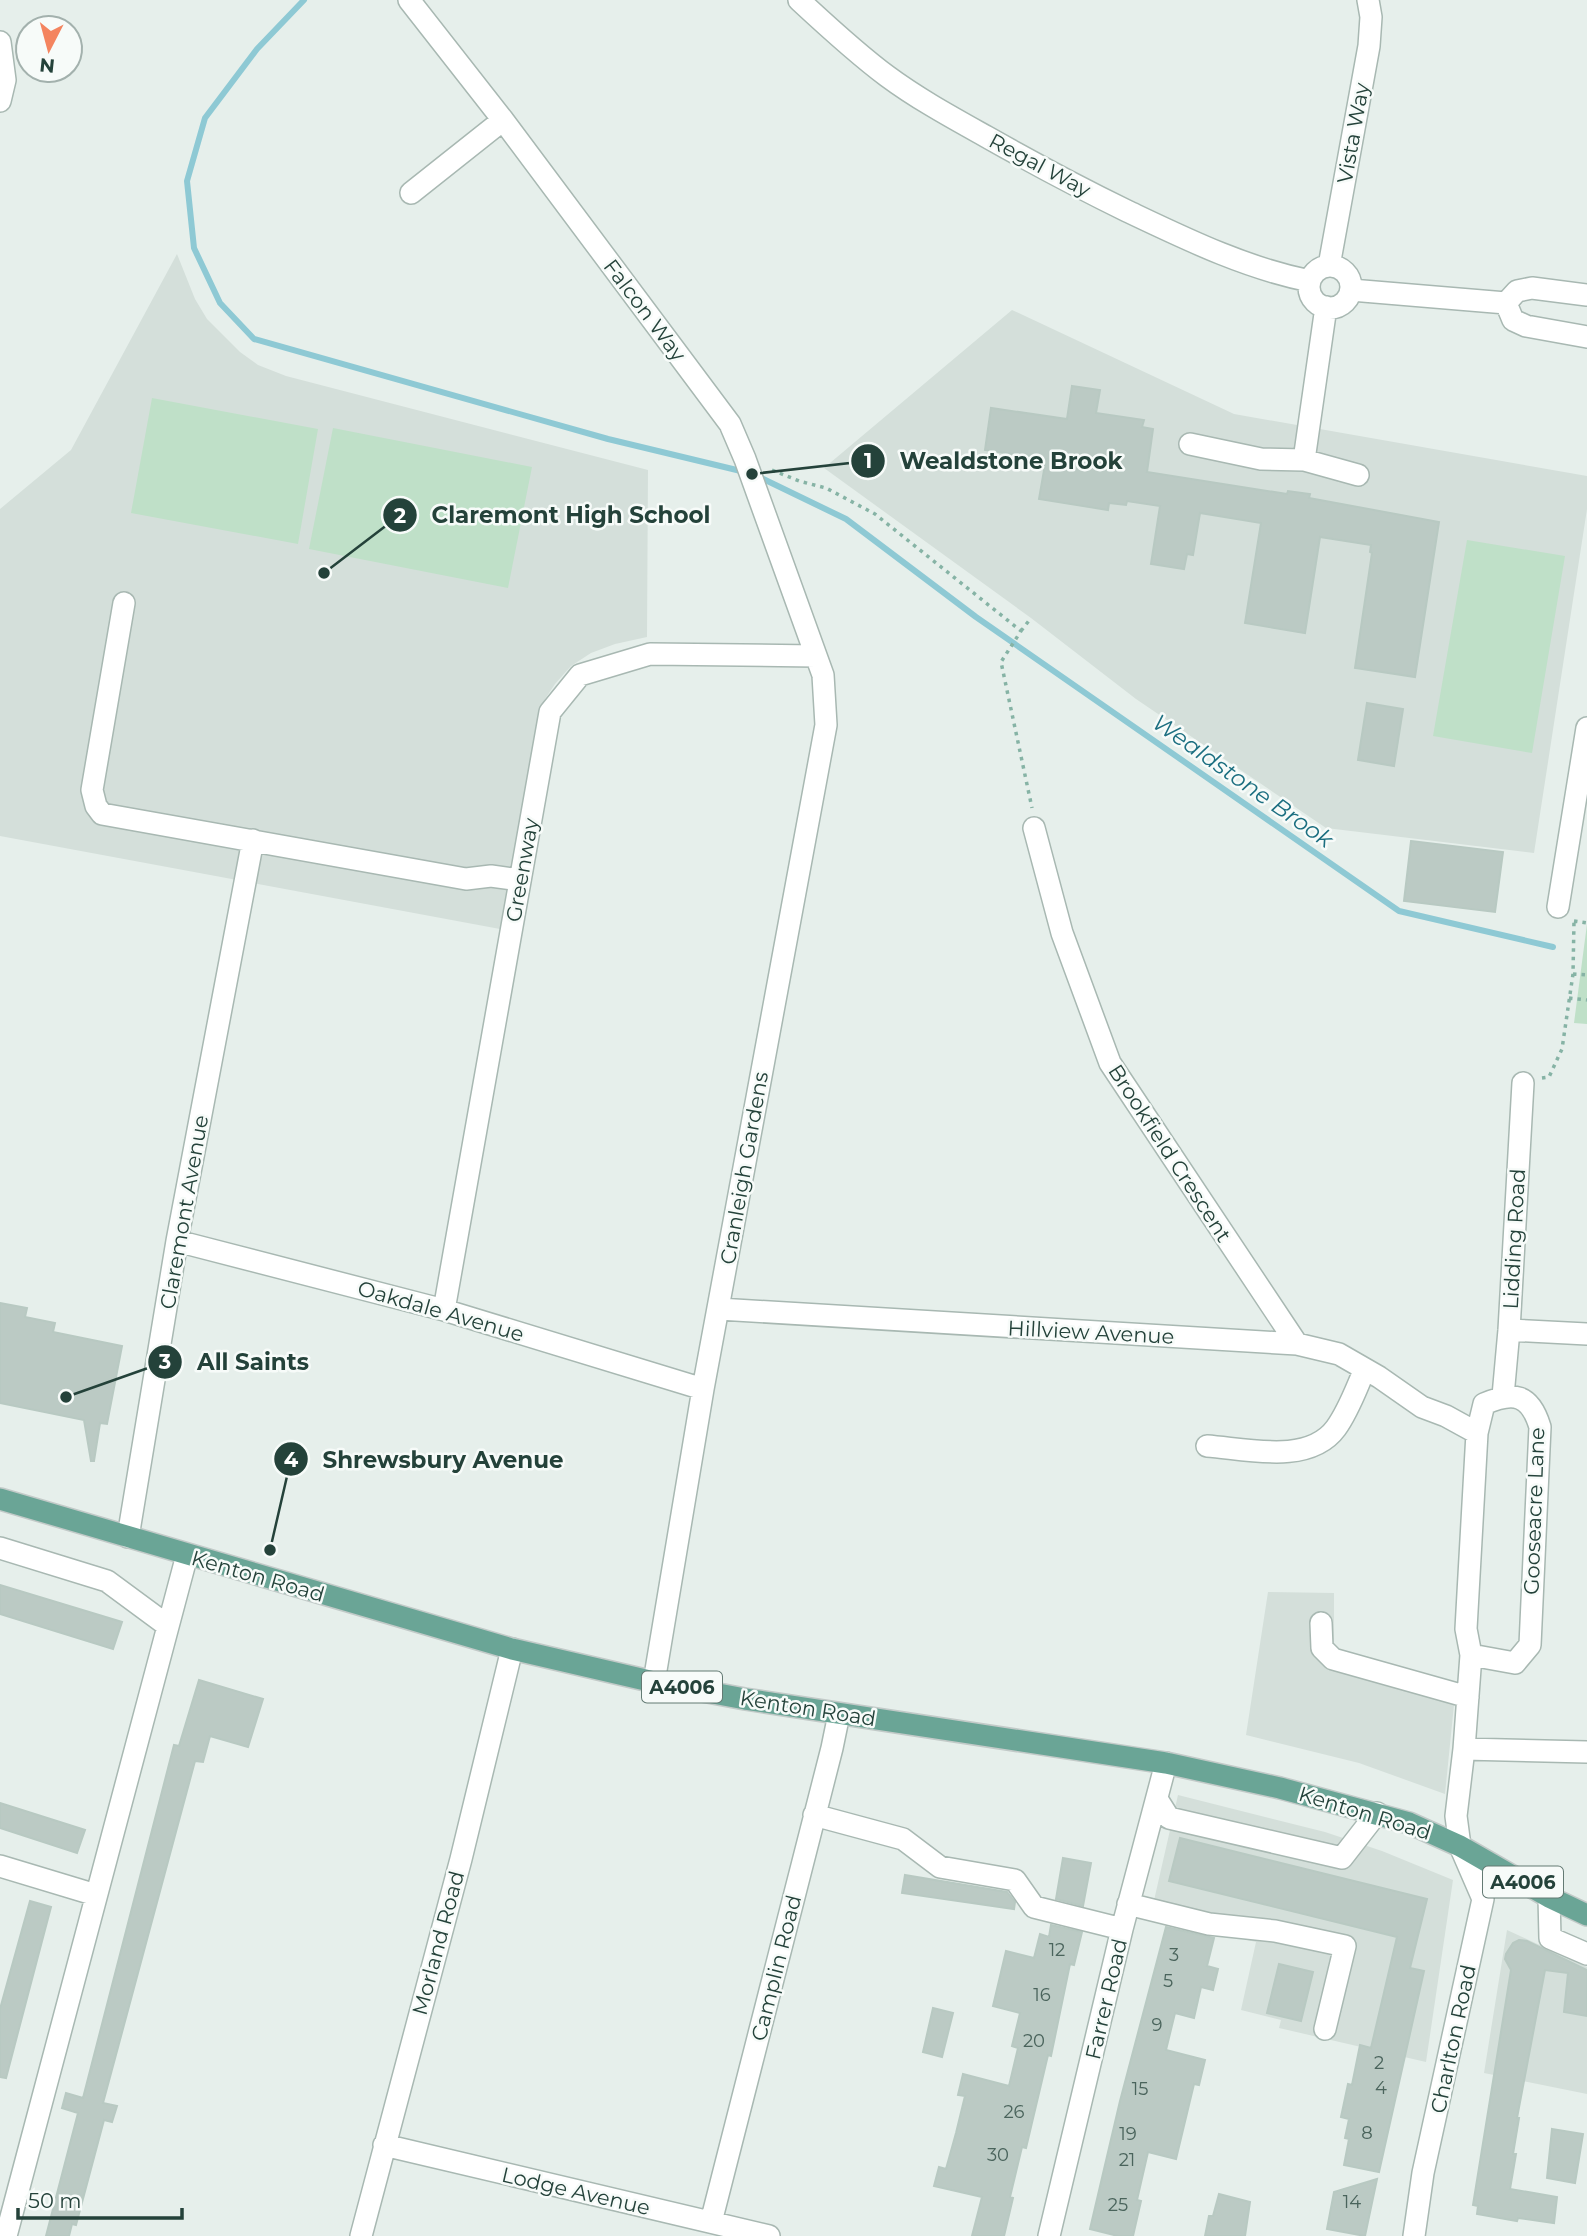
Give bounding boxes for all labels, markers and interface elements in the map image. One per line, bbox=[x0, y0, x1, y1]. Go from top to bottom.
north arrow bbox=[14, 14, 84, 84]
text: N bbox=[38, 53, 56, 78]
street label: Vista Way bbox=[1332, 80, 1374, 185]
street label: Regal Way bbox=[985, 128, 1096, 202]
street label: Falcon Way bbox=[599, 254, 692, 366]
callout: Wealdstone Brook bbox=[851, 439, 1137, 483]
text: Wealdstone Brook bbox=[899, 447, 1123, 475]
text: 1 bbox=[864, 448, 872, 473]
callout: Claremont High School bbox=[382, 493, 724, 537]
text: Claremont High School bbox=[432, 501, 710, 529]
text: 2 bbox=[394, 503, 406, 528]
water label: Wealdstone Brook bbox=[1147, 708, 1340, 855]
street label: Greenway bbox=[501, 815, 544, 924]
street label: Brookfield Crescent bbox=[1103, 1059, 1237, 1247]
street label: Cranleigh Gardens bbox=[715, 1070, 773, 1266]
street label: Claremont Avenue bbox=[155, 1113, 213, 1311]
street label: Lidding Road bbox=[1498, 1168, 1530, 1310]
street label: Oakdale Avenue bbox=[355, 1275, 527, 1347]
street label: Hillview Avenue bbox=[1007, 1315, 1175, 1349]
callout: All Saints bbox=[148, 1340, 323, 1384]
text: All Saints bbox=[196, 1348, 309, 1376]
text: 3 bbox=[158, 1349, 171, 1374]
street label: Gooseacre Lane bbox=[1519, 1427, 1549, 1595]
callout: Shrewsbury Avenue bbox=[274, 1437, 578, 1481]
text: Shrewsbury Avenue bbox=[322, 1446, 564, 1474]
text: 4 bbox=[284, 1447, 299, 1472]
street label: Kenton Road bbox=[189, 1545, 327, 1607]
road number: A4006 bbox=[642, 1672, 722, 1702]
street label: Kenton Road bbox=[738, 1685, 878, 1731]
street label: Kenton Road bbox=[1296, 1781, 1434, 1845]
road number: A4006 bbox=[1483, 1866, 1563, 1898]
street label: Morland Road bbox=[407, 1868, 469, 2018]
street label: Camplin Road bbox=[746, 1892, 806, 2044]
street label: Farrer Road bbox=[1080, 1936, 1132, 2062]
house number: 12 bbox=[1049, 1939, 1065, 1961]
house number: 3 bbox=[1169, 1944, 1179, 1966]
street label: Charlton Road bbox=[1425, 1962, 1481, 2116]
house number: 5 bbox=[1163, 1970, 1173, 1992]
house number: 16 bbox=[1033, 1984, 1051, 2006]
house number: 9 bbox=[1152, 2014, 1163, 2036]
house number: 20 bbox=[1023, 2030, 1045, 2052]
house number: 2 bbox=[1374, 2052, 1384, 2074]
house number: 4 bbox=[1375, 2077, 1387, 2099]
house number: 15 bbox=[1132, 2078, 1148, 2100]
house number: 26 bbox=[1003, 2101, 1025, 2123]
house number: 8 bbox=[1361, 2122, 1373, 2144]
house number: 19 bbox=[1119, 2123, 1137, 2145]
house number: 30 bbox=[987, 2144, 1009, 2166]
house number: 21 bbox=[1119, 2149, 1135, 2171]
street label: Lodge Avenue bbox=[499, 2162, 653, 2220]
scale bar bbox=[18, 2176, 182, 2220]
text: 50 m bbox=[28, 2188, 82, 2213]
house number: 14 bbox=[1343, 2191, 1361, 2213]
house number: 25 bbox=[1108, 2194, 1128, 2216]

